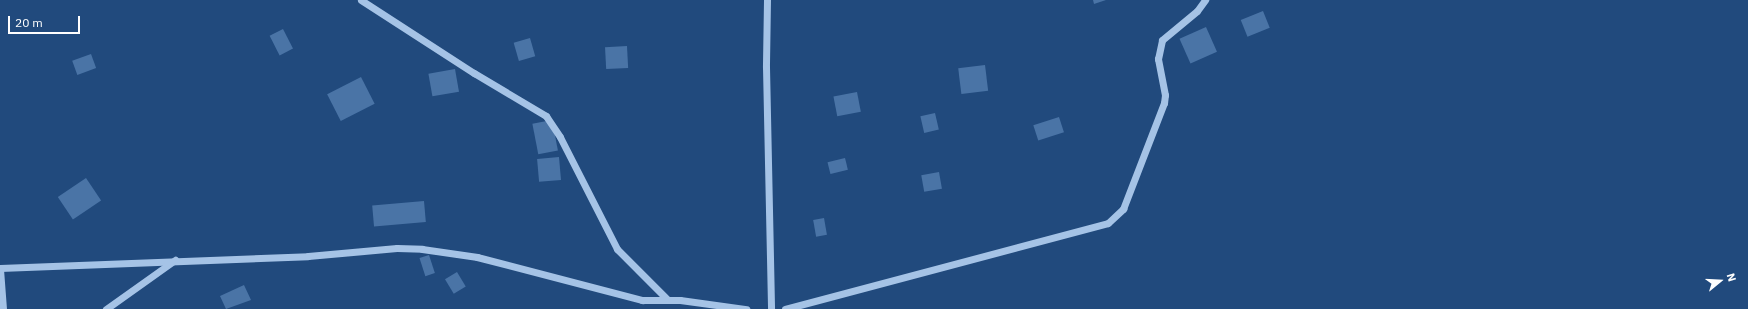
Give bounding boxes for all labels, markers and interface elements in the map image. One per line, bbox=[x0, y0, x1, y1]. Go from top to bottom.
scale bar bbox=[10, 8, 82, 34]
text: 20 m bbox=[15, 15, 43, 30]
north arrow bbox=[1700, 261, 1740, 301]
text: N bbox=[1724, 271, 1739, 283]

